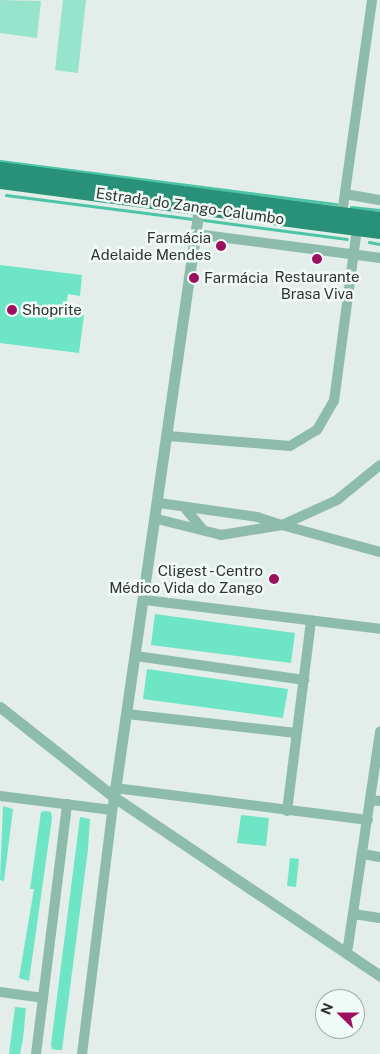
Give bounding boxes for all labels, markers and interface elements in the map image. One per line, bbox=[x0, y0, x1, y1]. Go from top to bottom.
street label: Estrada do Zango-Calumbo bbox=[95, 184, 285, 228]
place label: Farmácia Adelaide Mendes bbox=[90, 228, 211, 263]
marker: Farmácia Adelaide Mendes bbox=[215, 240, 227, 252]
marker: Restaurante Brasa Viva bbox=[311, 253, 323, 265]
place label: Restaurante Brasa Viva bbox=[274, 267, 360, 302]
place label: Farmácia bbox=[204, 269, 268, 287]
marker: Farmácia bbox=[188, 272, 200, 284]
place label: Shoprite bbox=[22, 301, 82, 319]
marker: Shoprite bbox=[6, 304, 18, 316]
place label: Cligest - Centro Médico Vida do Zango bbox=[108, 561, 263, 596]
marker: Cligest - Centro Médico Vida do Zango bbox=[267, 572, 281, 586]
north arrow bbox=[315, 989, 365, 1039]
text: N bbox=[318, 1001, 336, 1017]

